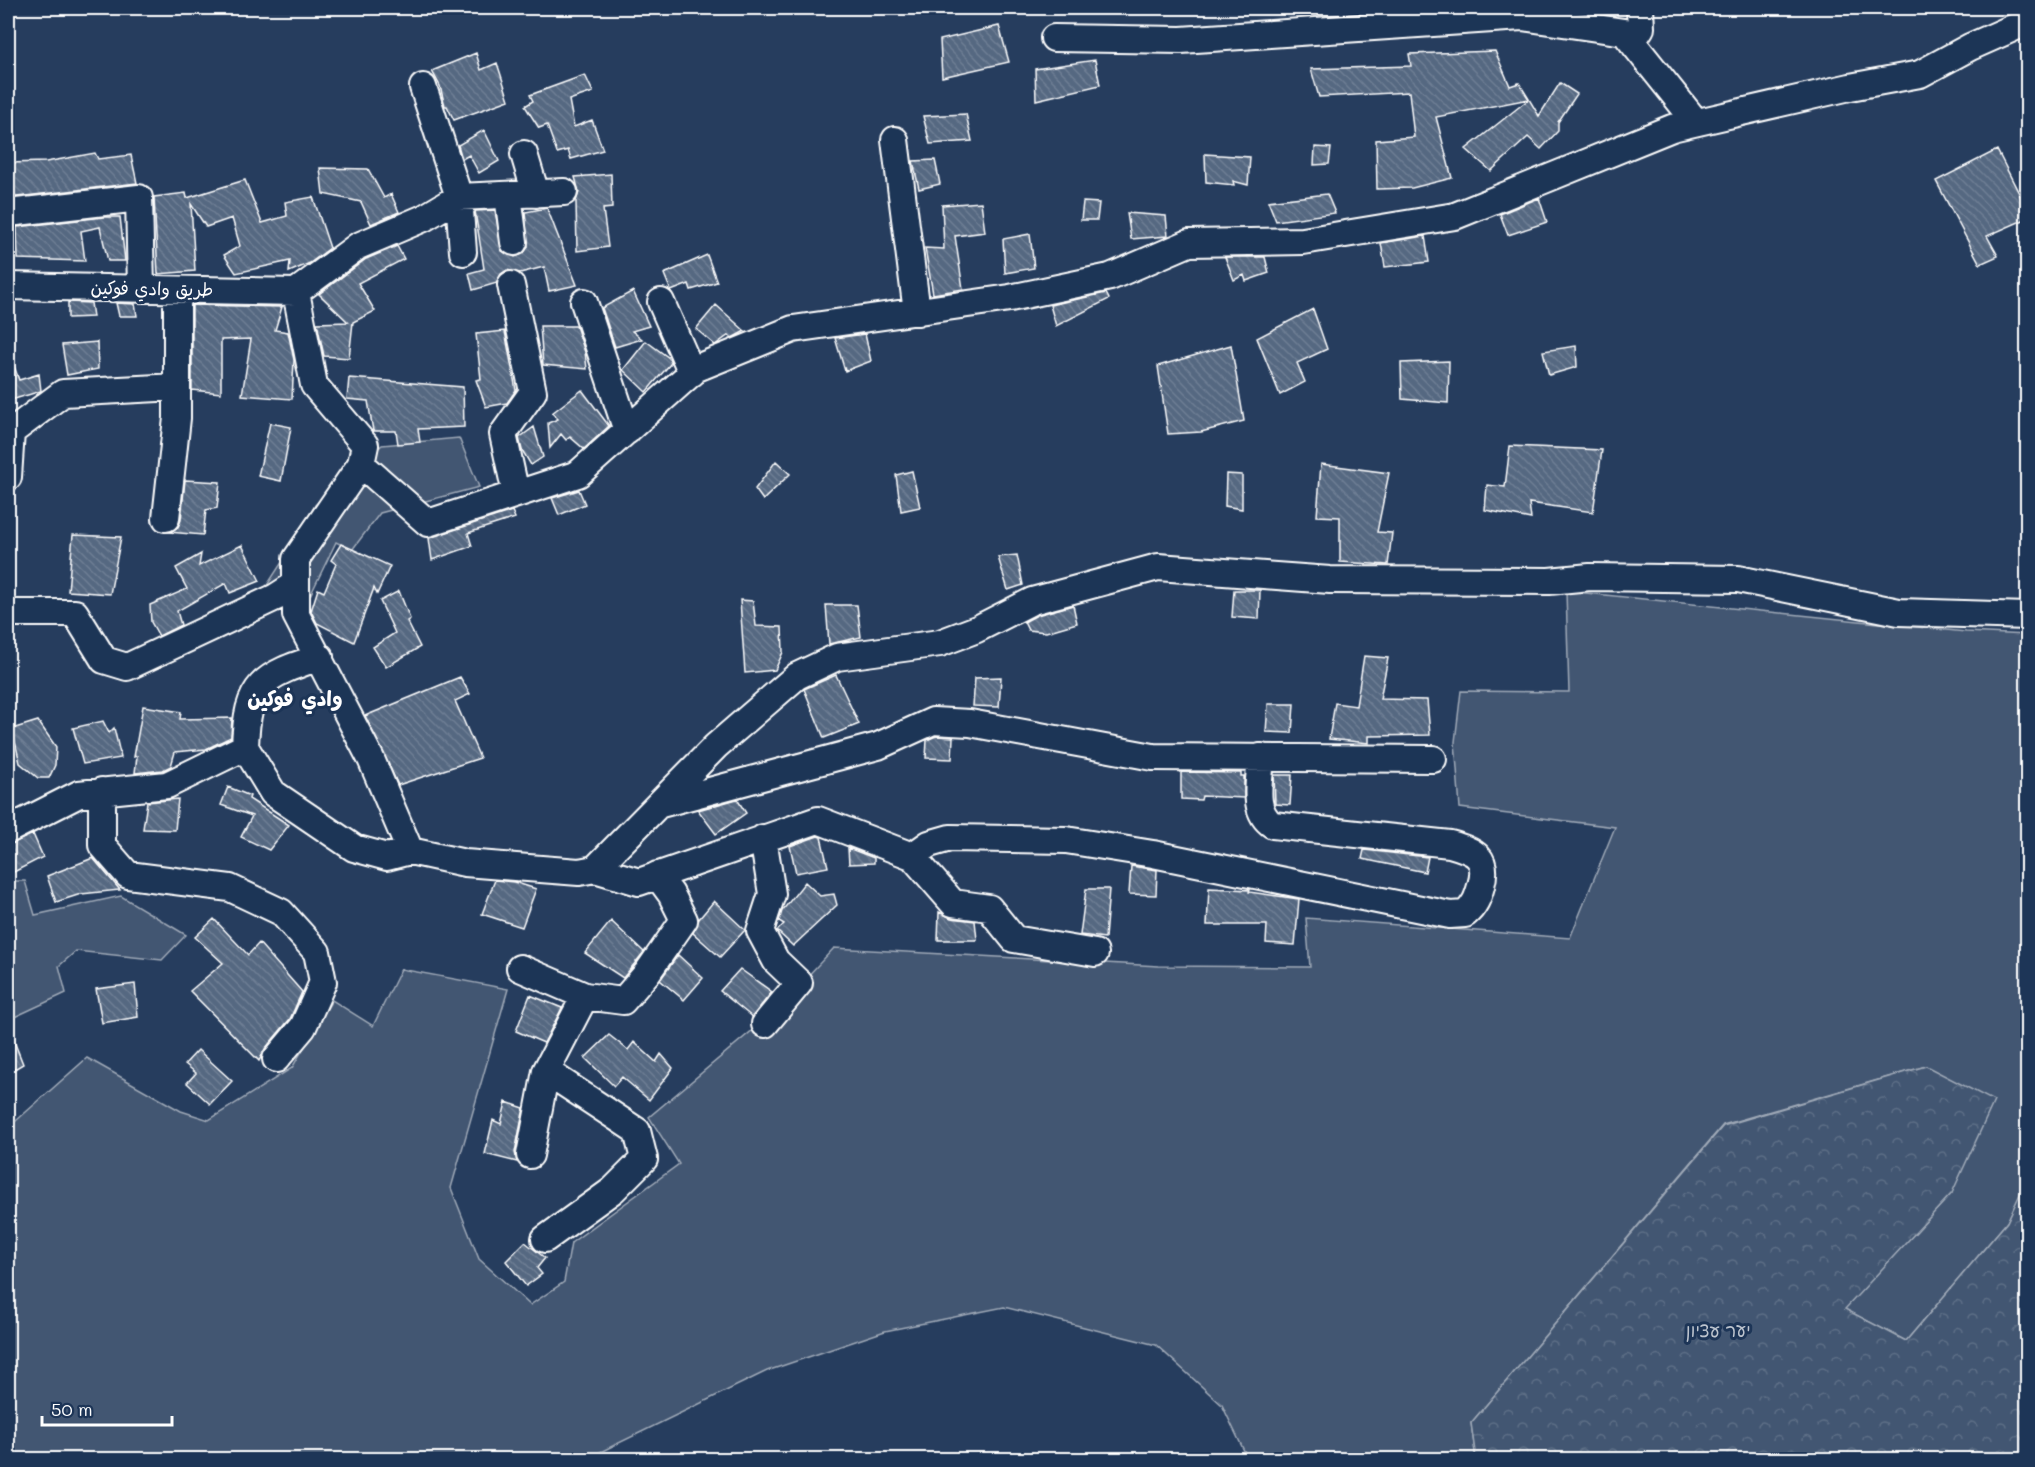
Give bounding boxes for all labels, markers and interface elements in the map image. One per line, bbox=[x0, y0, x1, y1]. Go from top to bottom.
street label: طريق وادي فوکين bbox=[90, 275, 214, 303]
district label: وادي فوكين bbox=[247, 684, 343, 715]
park label: יער עציון bbox=[1685, 1318, 1751, 1342]
scale bar bbox=[42, 1389, 172, 1427]
text: 50 m bbox=[51, 1397, 93, 1421]

